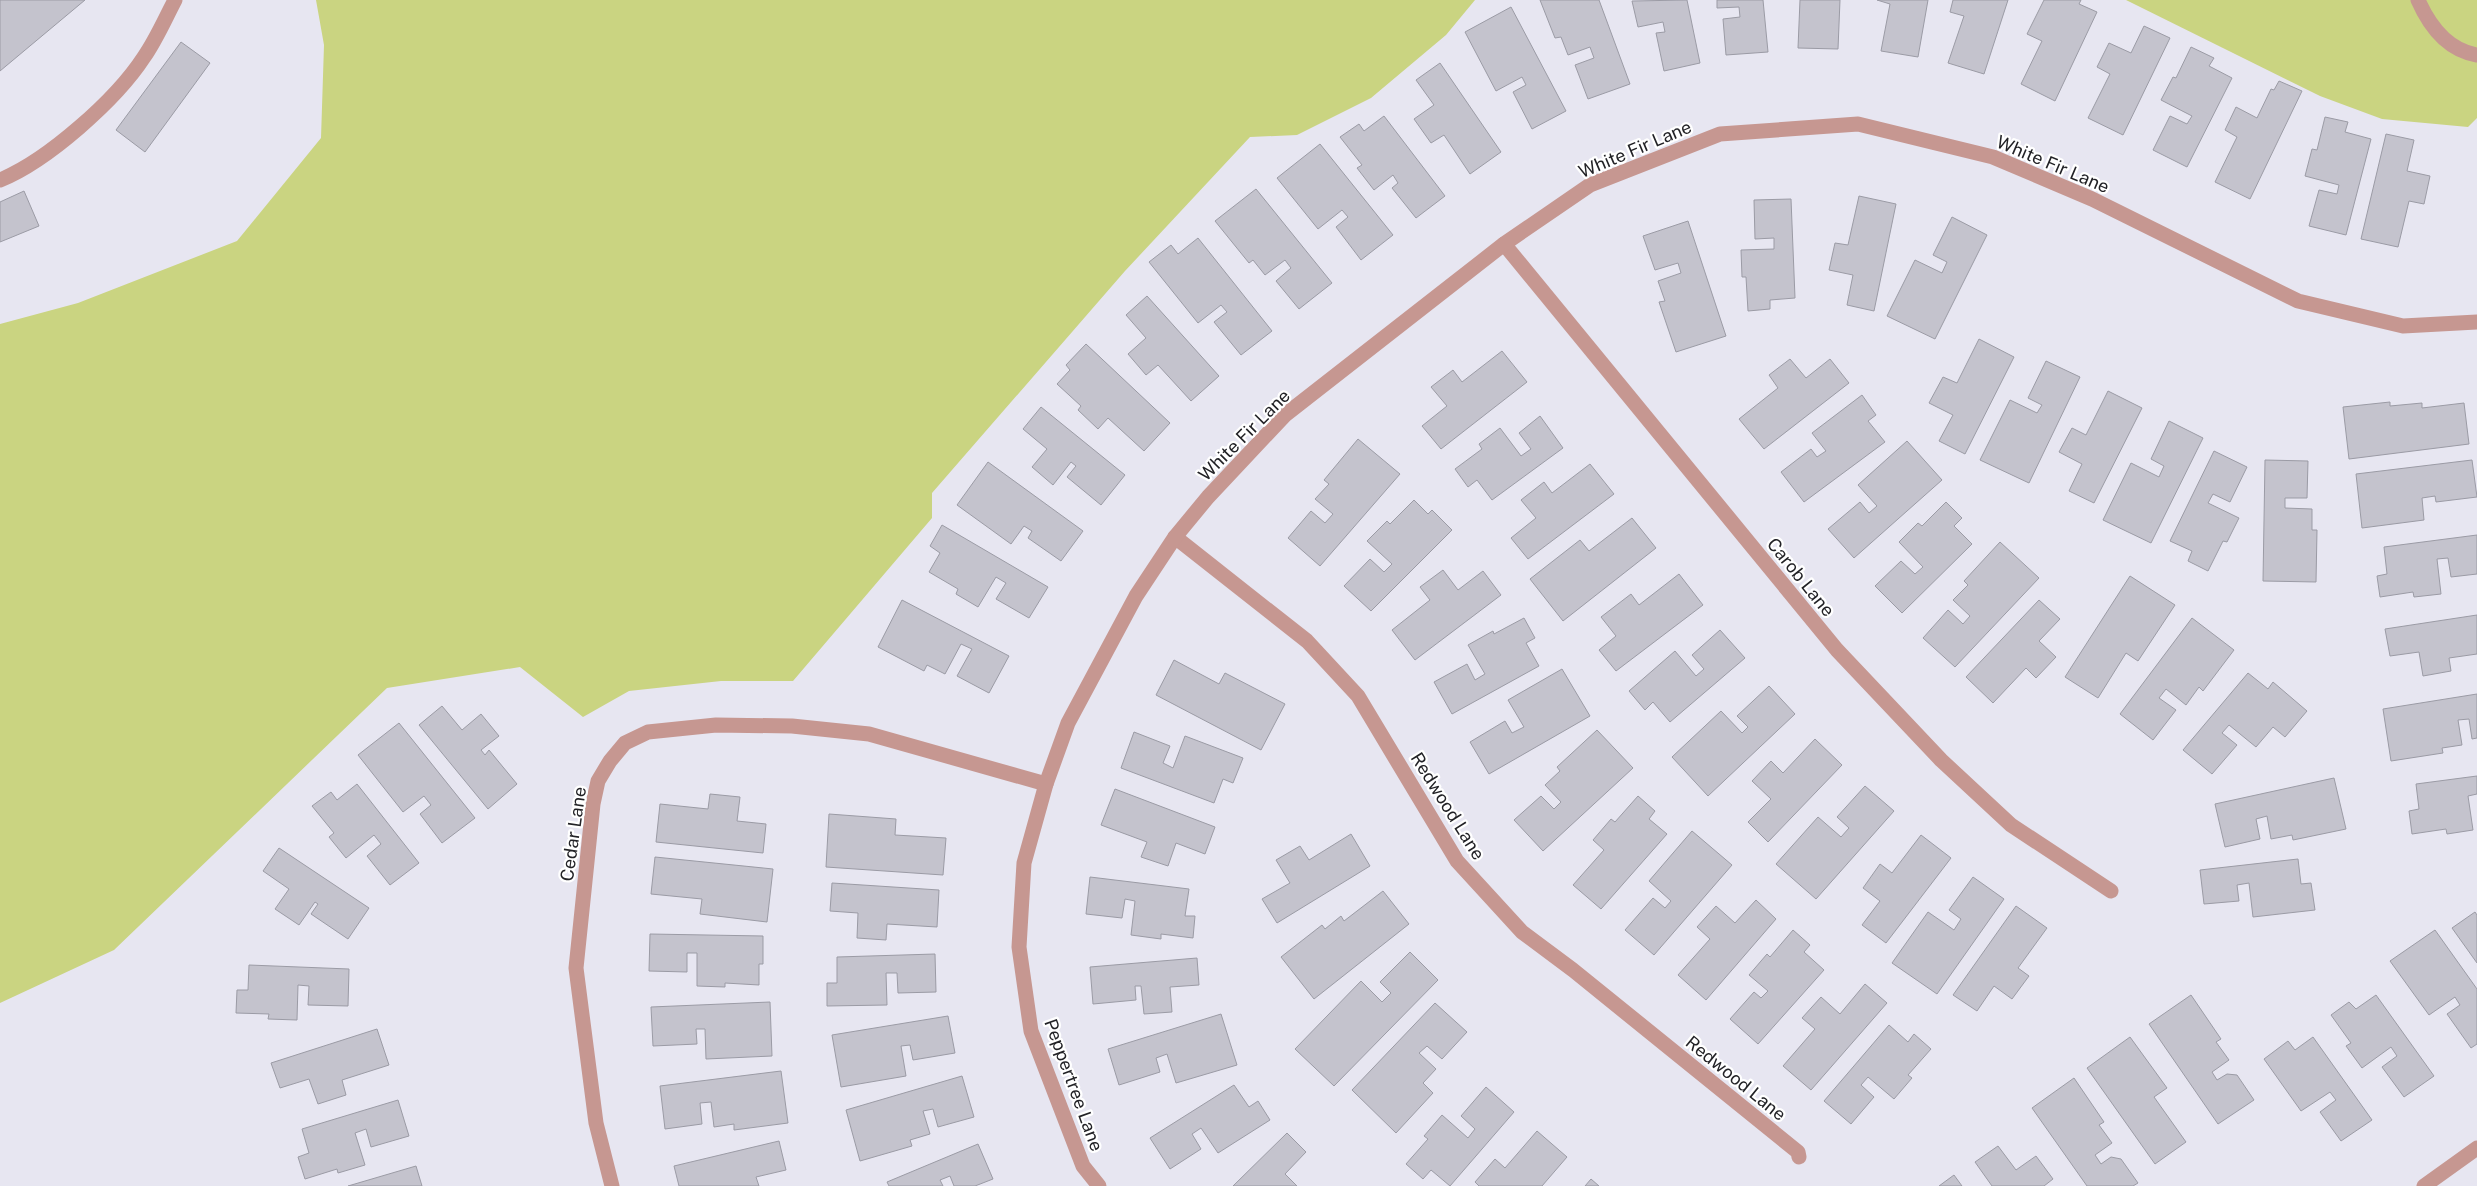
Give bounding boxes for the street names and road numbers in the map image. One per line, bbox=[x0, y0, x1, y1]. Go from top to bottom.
street label: White Fir Lane bbox=[1575, 116, 1695, 182]
street label: White Fir Lane bbox=[1993, 131, 2113, 197]
street label: White Fir Lane bbox=[1194, 385, 1294, 485]
street label: Carob Lane bbox=[1763, 534, 1839, 620]
street label: Redwood Lane bbox=[1407, 748, 1489, 864]
street label: Cedar Lane bbox=[556, 785, 590, 883]
street label: Peppertree Lane bbox=[1040, 1016, 1108, 1154]
street label: Redwood Lane bbox=[1682, 1031, 1790, 1125]

